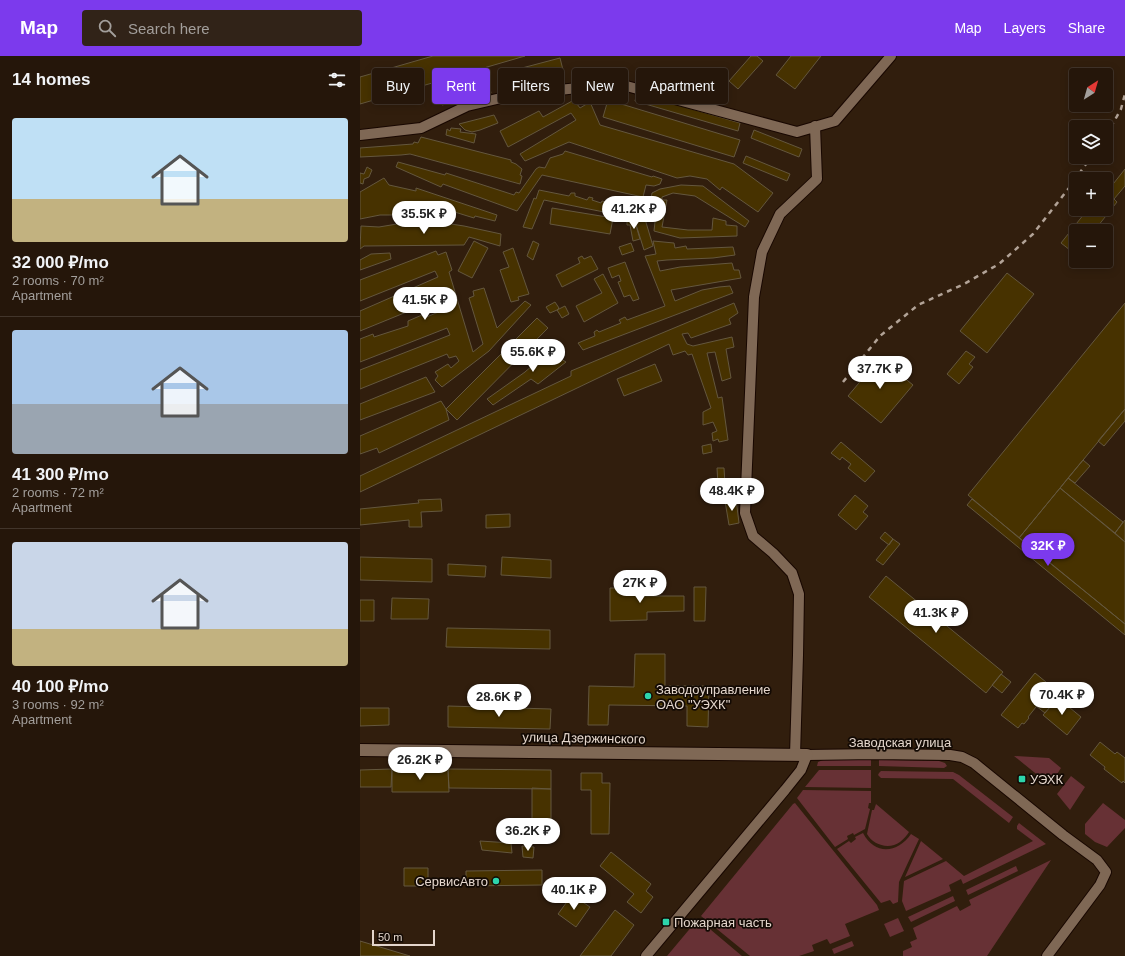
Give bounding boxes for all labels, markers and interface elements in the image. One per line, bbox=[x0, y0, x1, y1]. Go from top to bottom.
search box bbox=[82, 10, 362, 46]
text: Map bbox=[20, 17, 58, 38]
icon: search bbox=[96, 17, 118, 39]
text: Search here bbox=[128, 20, 210, 37]
text: Map bbox=[954, 20, 982, 36]
text: Layers bbox=[1004, 20, 1046, 36]
text: Share bbox=[1068, 20, 1105, 36]
chip: Buy bbox=[372, 68, 424, 104]
chip: Rent bbox=[432, 68, 490, 104]
chip: Filters bbox=[498, 68, 564, 104]
chip: New bbox=[572, 68, 628, 104]
chip: Apartment bbox=[636, 68, 728, 104]
north arrow bbox=[1069, 68, 1113, 112]
map controls bbox=[1069, 68, 1113, 268]
icon: filters bbox=[326, 69, 348, 91]
text: 14 homes bbox=[12, 70, 90, 89]
button: layers bbox=[1069, 120, 1113, 164]
icon: home bbox=[144, 144, 216, 216]
button: + bbox=[1069, 172, 1113, 216]
pin: 41.2K ₽ bbox=[597, 196, 671, 230]
pin: 35.5K ₽ bbox=[387, 201, 461, 235]
text: 41.2K ₽ bbox=[611, 201, 657, 216]
text: 35.5K ₽ bbox=[401, 206, 447, 221]
button: − bbox=[1069, 224, 1113, 268]
text: 32 000 ₽/mo bbox=[12, 253, 109, 272]
text: 2 rooms · 70 m² bbox=[12, 273, 104, 288]
pin: 41.5K ₽ bbox=[388, 287, 462, 321]
text: Apartment bbox=[12, 288, 72, 303]
text: 41.5K ₽ bbox=[402, 292, 448, 307]
pin: 55.6K ₽ bbox=[496, 339, 570, 373]
text: 55.6K ₽ bbox=[510, 344, 556, 359]
icon: home bbox=[144, 356, 216, 428]
pin: 37.7K ₽ bbox=[843, 356, 917, 390]
text: 37.7K ₽ bbox=[857, 361, 903, 376]
text: 41 300 ₽/mo bbox=[12, 465, 109, 484]
pin: 48.4K ₽ bbox=[695, 478, 769, 512]
text: 48.4K ₽ bbox=[709, 483, 755, 498]
text: 2 rooms · 72 m² bbox=[12, 485, 104, 500]
text: Apartment bbox=[12, 500, 72, 515]
pin: 32K ₽ bbox=[1020, 533, 1076, 567]
text: 32K ₽ bbox=[1030, 538, 1066, 553]
icon: home bbox=[144, 568, 216, 640]
pin: 27K ₽ bbox=[612, 570, 668, 604]
text: 27K ₽ bbox=[622, 575, 658, 590]
pin: 41.3K ₽ bbox=[899, 600, 973, 634]
text: 41.3K ₽ bbox=[913, 605, 959, 620]
text: 40 100 ₽/mo bbox=[12, 677, 109, 696]
place label: Заводоуправление ОАО "УЭХК" bbox=[656, 682, 771, 712]
pin: 70.4K ₽ bbox=[1025, 682, 1099, 716]
pin: 28.6K ₽ bbox=[462, 684, 536, 718]
text: 70.4K ₽ bbox=[1039, 687, 1085, 702]
text: 28.6K ₽ bbox=[476, 689, 522, 704]
marker: Заводоуправление ОАО "УЭХК" bbox=[643, 691, 653, 701]
text: 3 rooms · 92 m² bbox=[12, 697, 104, 712]
text: Apartment bbox=[12, 712, 72, 727]
street label: улица Дзержинского bbox=[522, 729, 646, 747]
street label: Заводская улица bbox=[849, 735, 952, 750]
pin: 26.2K ₽ bbox=[383, 747, 457, 781]
text: 26.2K ₽ bbox=[397, 752, 443, 767]
place label: УЭХК bbox=[1030, 772, 1064, 787]
marker: УЭХК bbox=[1017, 774, 1027, 784]
pin: 36.2K ₽ bbox=[491, 818, 565, 852]
text: 36.2K ₽ bbox=[505, 823, 551, 838]
place label: СервисАвто bbox=[415, 874, 488, 889]
marker: СервисАвто bbox=[491, 876, 501, 886]
pin: 40.1K ₽ bbox=[537, 877, 611, 911]
text: 40.1K ₽ bbox=[551, 882, 597, 897]
place label: Пожарная часть bbox=[674, 915, 772, 930]
marker: Пожарная часть bbox=[661, 917, 671, 927]
scale bar bbox=[372, 928, 435, 947]
text: 50 m bbox=[378, 931, 402, 943]

